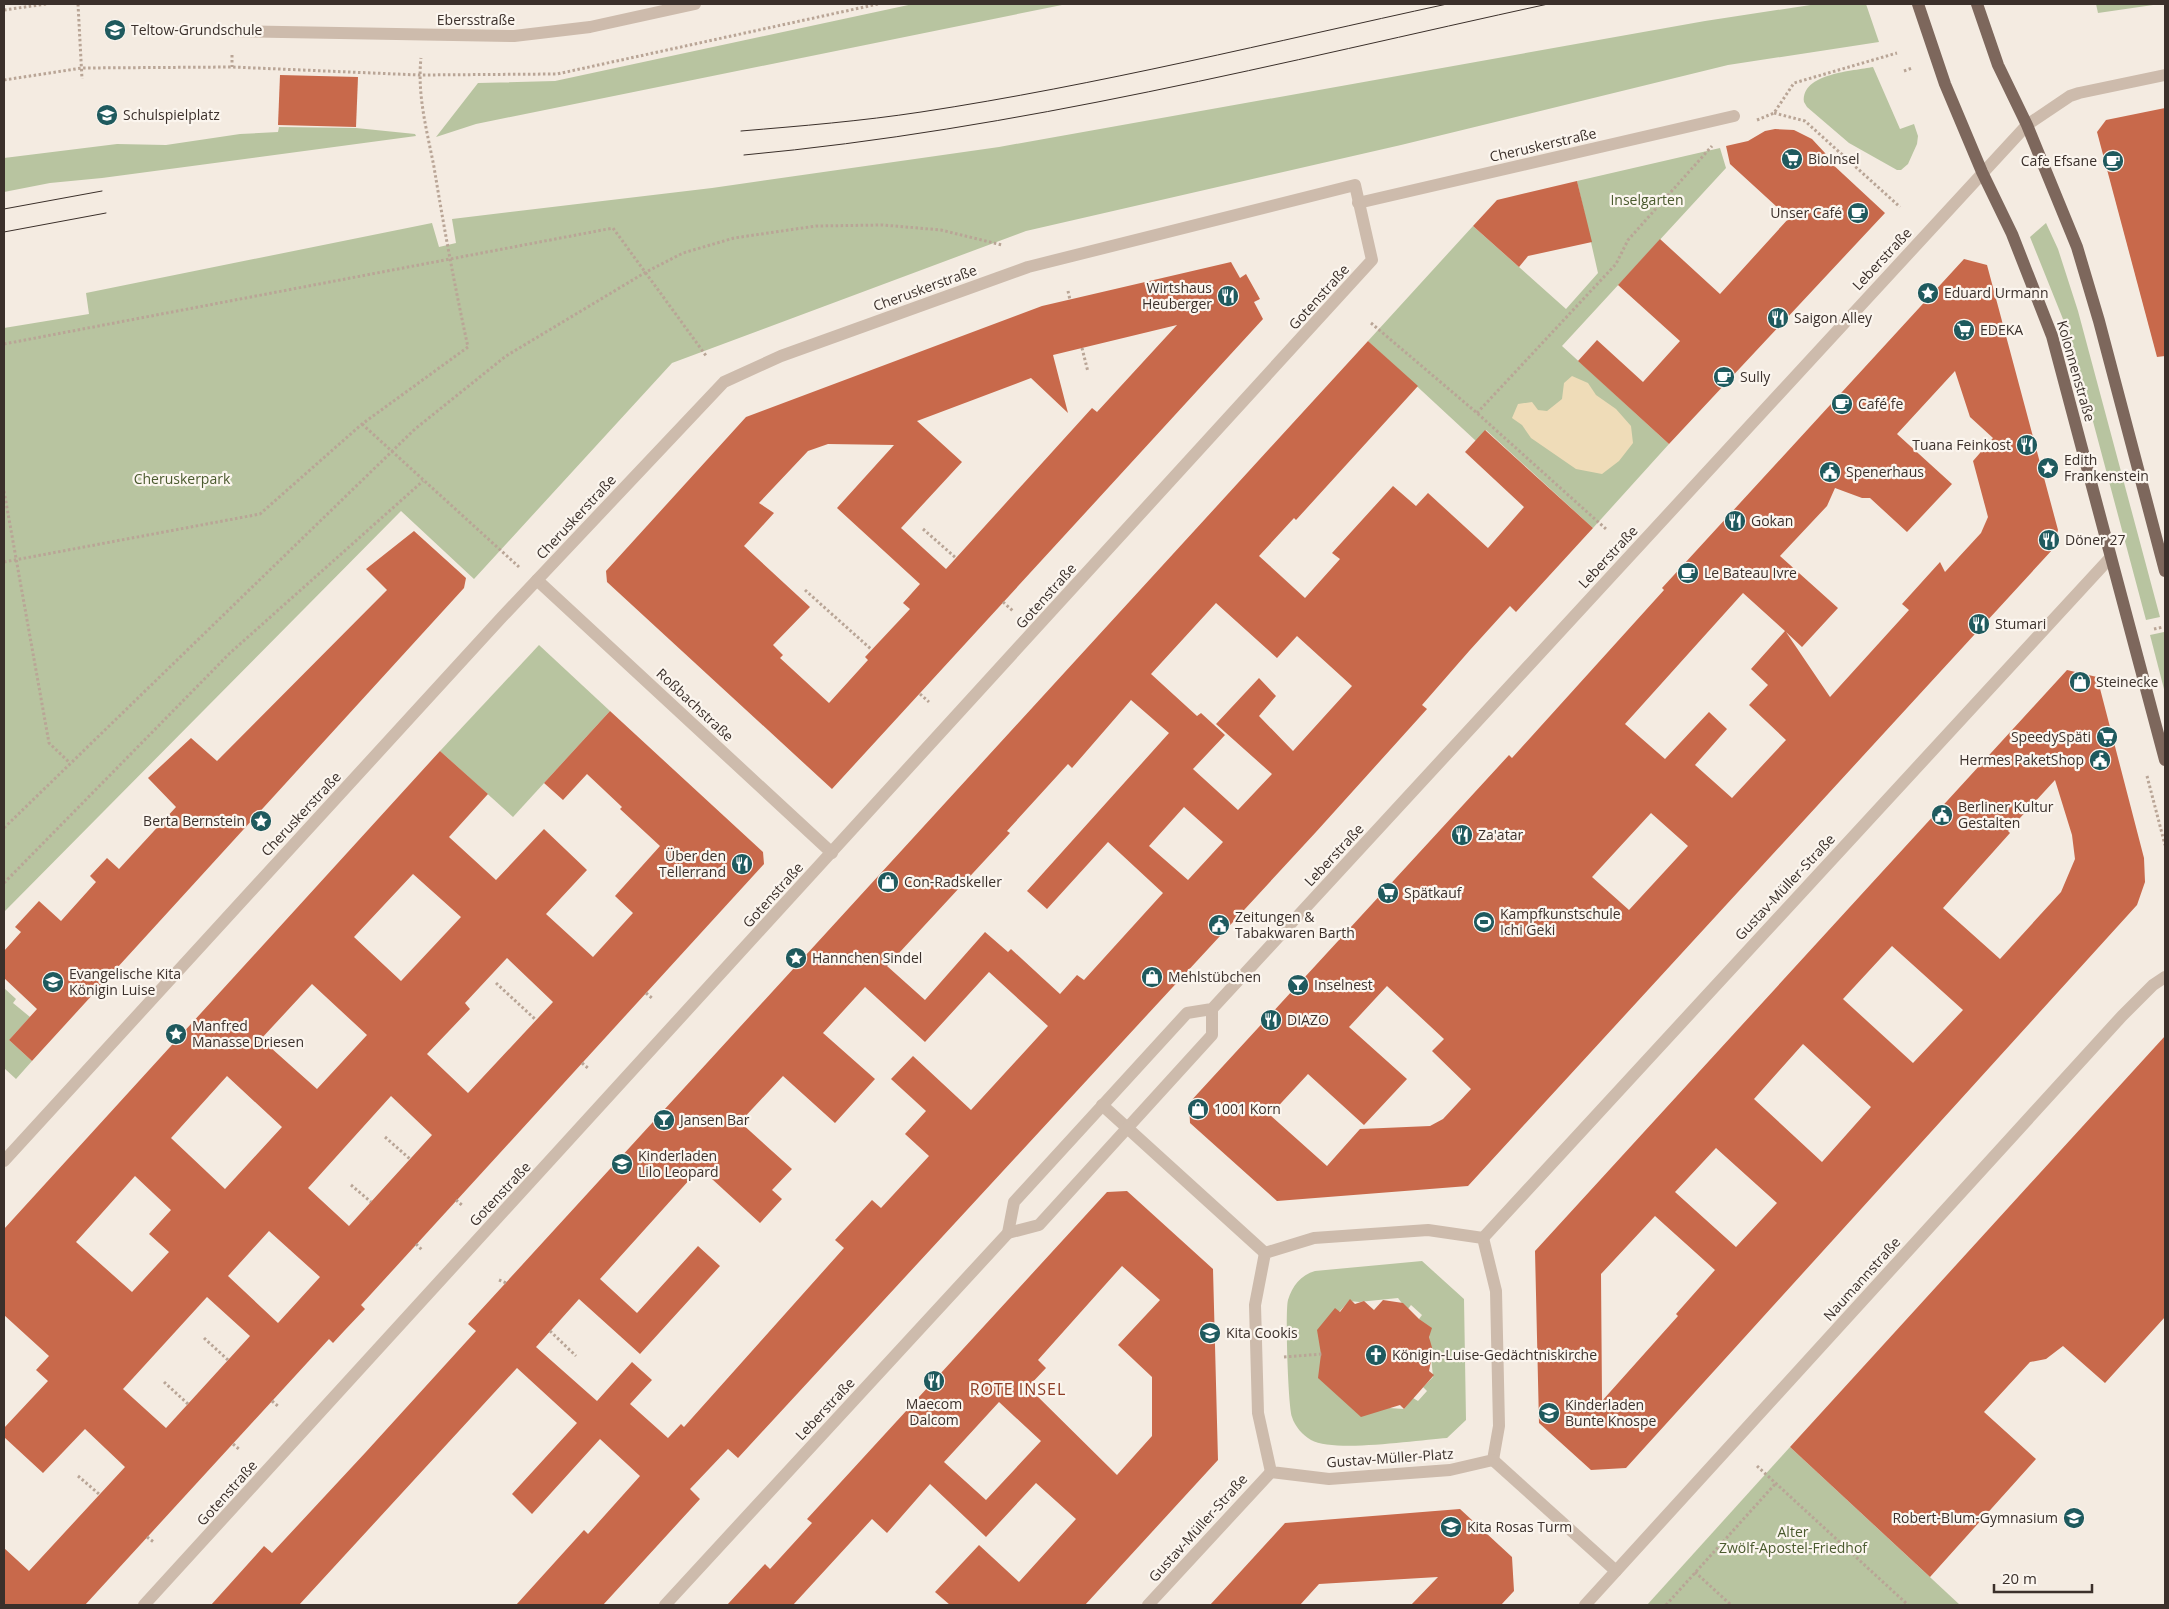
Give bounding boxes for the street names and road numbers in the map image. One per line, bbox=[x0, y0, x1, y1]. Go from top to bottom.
street label: Ebersstraße bbox=[437, 10, 515, 29]
street label: Cheruskerstraße bbox=[1488, 123, 1598, 166]
street label: Leberstraße bbox=[1848, 223, 1916, 294]
street label: Cheruskerstraße bbox=[870, 260, 979, 315]
street label: Gotenstraße bbox=[1284, 260, 1353, 333]
street label: Kolonnenstraße bbox=[2053, 318, 2100, 424]
street label: Cheruskerstraße bbox=[532, 470, 620, 563]
street label: Leberstraße bbox=[1574, 521, 1642, 592]
street label: Gotenstraße bbox=[1011, 559, 1080, 632]
street label: Roßbachstraße bbox=[653, 664, 738, 745]
street label: Cheruskerstraße bbox=[257, 767, 345, 860]
street label: Leberstraße bbox=[1300, 819, 1368, 890]
street label: Gustav-Müller-Straße bbox=[1730, 829, 1839, 944]
street label: Gotenstraße bbox=[738, 858, 807, 931]
street label: Gotenstraße bbox=[465, 1157, 535, 1230]
street label: Naumannstraße bbox=[1819, 1233, 1904, 1325]
street label: Leberstraße bbox=[791, 1373, 859, 1444]
street label: Gustav-Müller-Platz bbox=[1326, 1444, 1455, 1471]
street label: Gotenstraße bbox=[192, 1456, 261, 1529]
street label: Gustav-Müller-Straße bbox=[1144, 1470, 1251, 1586]

